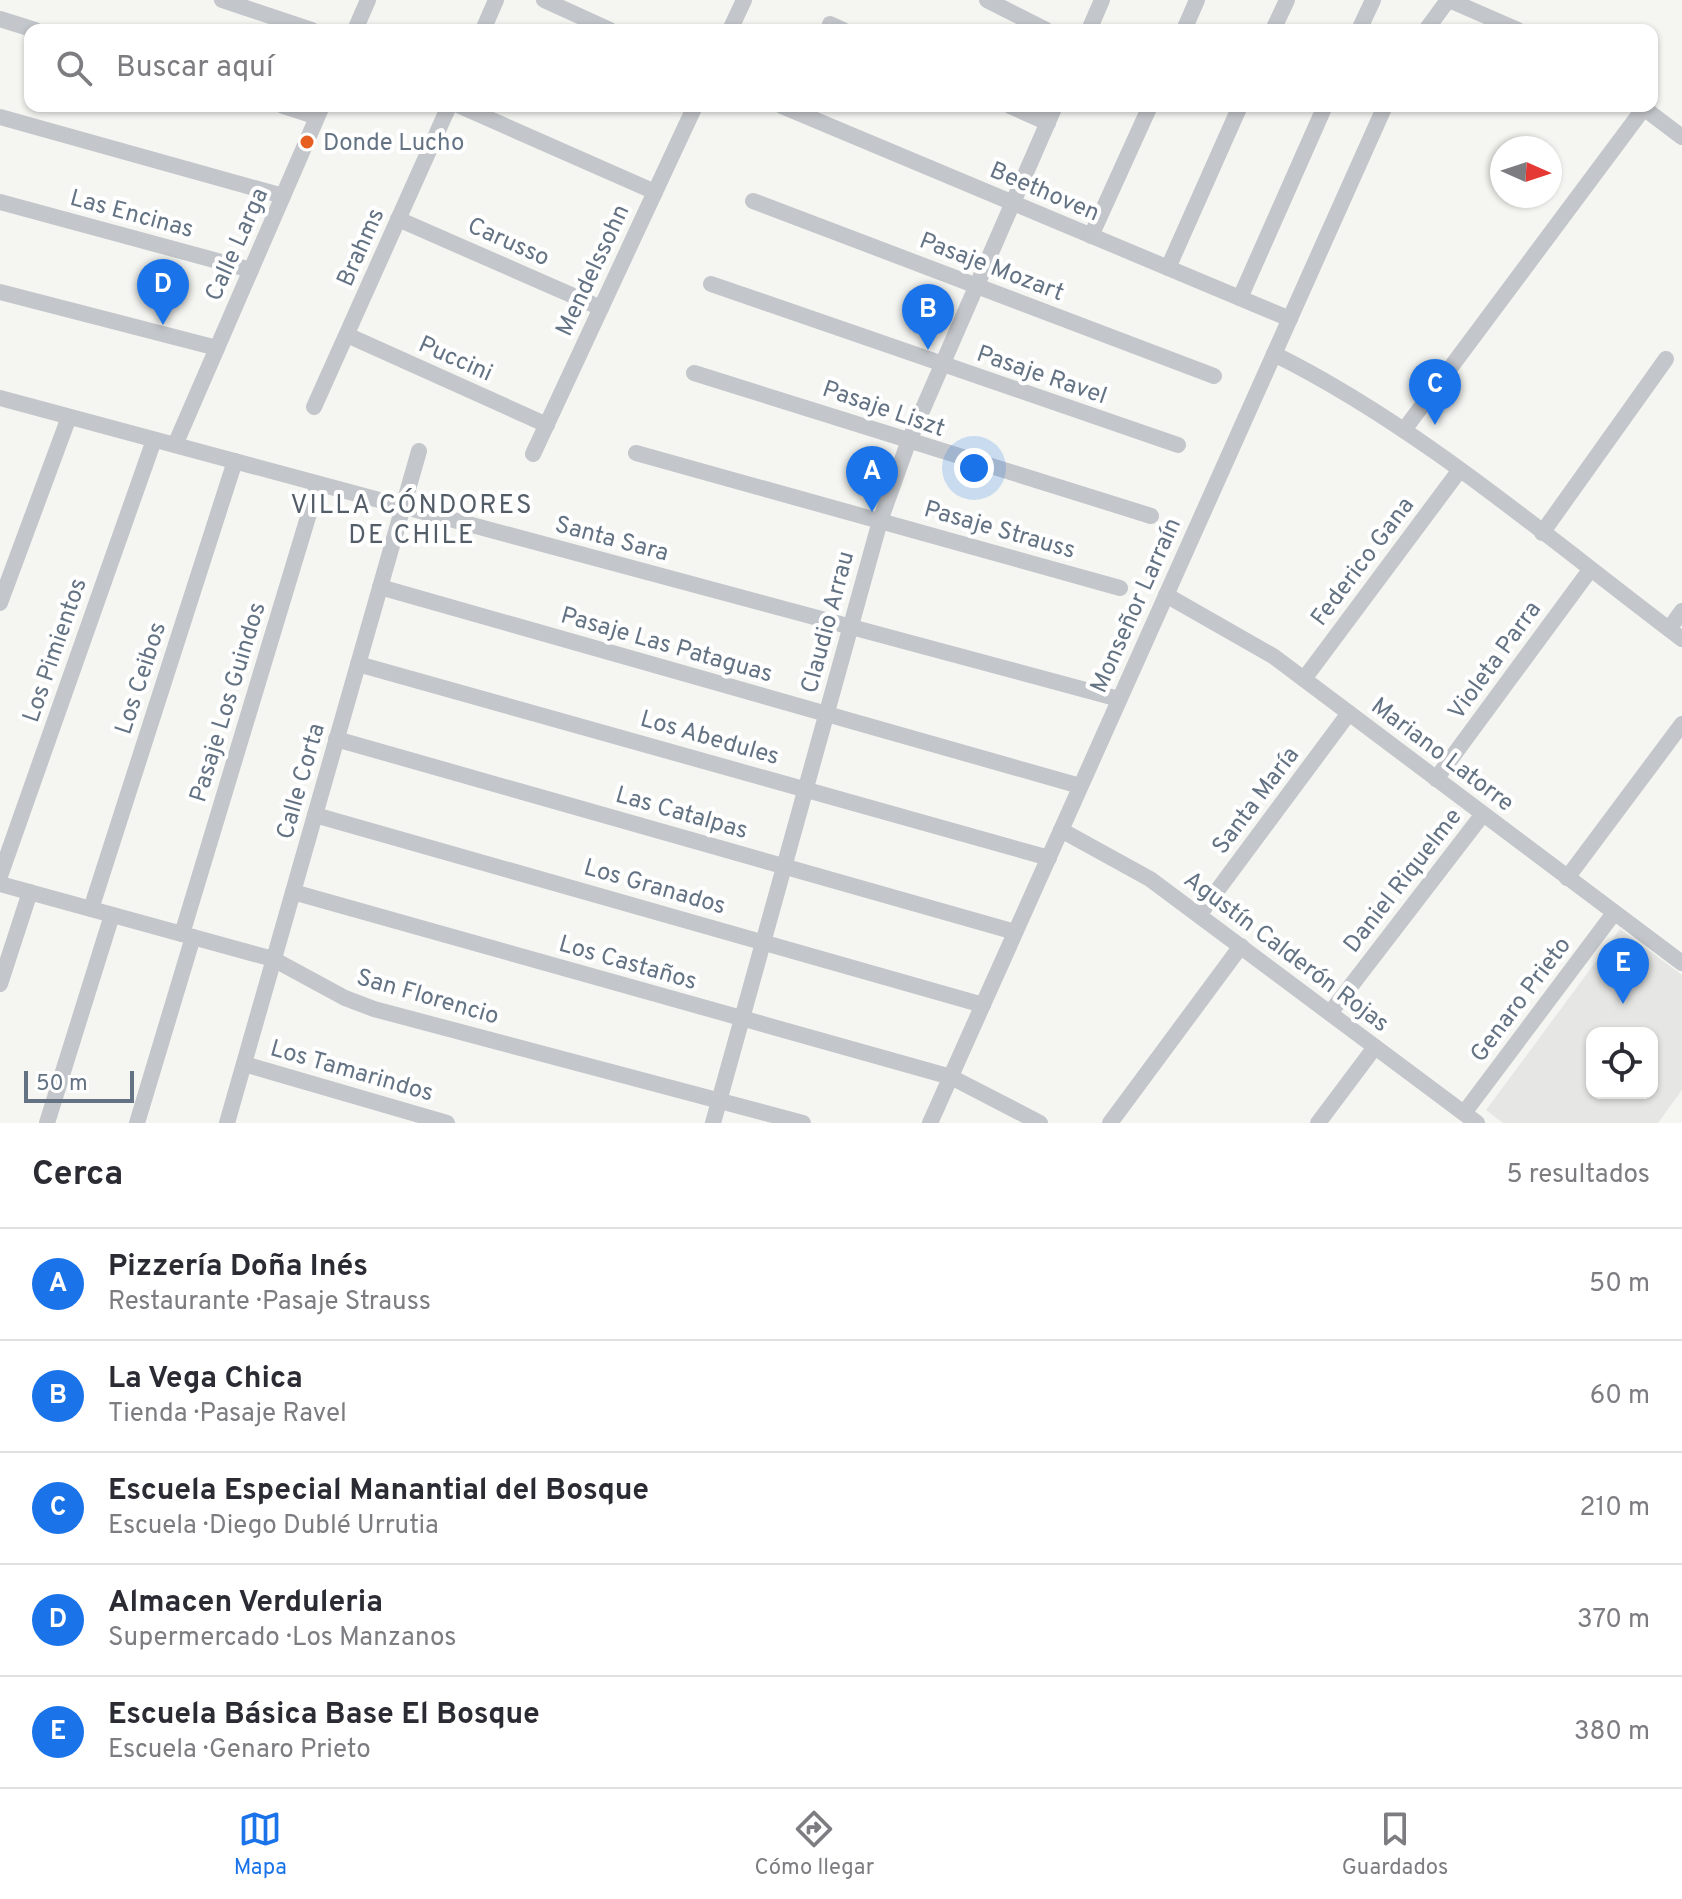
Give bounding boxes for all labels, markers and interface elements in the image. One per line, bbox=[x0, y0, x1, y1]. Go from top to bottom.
search box bbox=[24, 24, 1658, 112]
icon: search bbox=[52, 46, 96, 90]
text: Buscar aquí bbox=[116, 50, 274, 87]
place label: Donde Lucho bbox=[323, 129, 464, 159]
marker: Donde Lucho bbox=[298, 133, 316, 151]
north arrow bbox=[1490, 136, 1562, 208]
street label: Beethoven bbox=[985, 156, 1104, 229]
street label: Las Encinas bbox=[66, 184, 197, 246]
street label: Calle Larga bbox=[200, 184, 276, 306]
street label: Mendelssohn bbox=[550, 200, 637, 342]
street label: Brahms bbox=[331, 204, 392, 292]
street label: Carusso bbox=[462, 211, 554, 274]
street label: Pasaje Mozart bbox=[915, 227, 1068, 309]
pin: D bbox=[137, 259, 189, 325]
pin: B bbox=[902, 284, 954, 350]
street label: Puccini bbox=[413, 330, 497, 389]
street label: Pasaje Ravel bbox=[972, 340, 1110, 412]
pin: C bbox=[1409, 359, 1461, 425]
street label: Pasaje Liszt bbox=[818, 375, 949, 445]
pin: A bbox=[846, 446, 898, 512]
your location bbox=[954, 448, 994, 488]
district label: VILLA CÓNDORES DE CHILE bbox=[291, 488, 533, 553]
street label: Federico Gana bbox=[1305, 492, 1422, 633]
street label: Pasaje Strauss bbox=[920, 495, 1079, 567]
street label: Santa Sara bbox=[551, 510, 672, 569]
street label: Monseñor Larraín bbox=[1085, 514, 1189, 698]
street label: Claudio Arrau bbox=[796, 548, 862, 697]
street label: Los Pimientos bbox=[17, 575, 95, 727]
street label: Violeta Parra bbox=[1442, 596, 1549, 726]
street label: Pasaje Los Guindos bbox=[184, 599, 274, 806]
street label: Pasaje Las Pataguas bbox=[557, 601, 776, 691]
street label: Los Ceibos bbox=[110, 619, 174, 739]
street label: Mariano Latorre bbox=[1364, 692, 1519, 819]
street label: Los Abedules bbox=[636, 705, 782, 773]
street label: Calle Corta bbox=[271, 720, 333, 843]
street label: Santa María bbox=[1206, 741, 1307, 861]
street label: Las Catalpas bbox=[612, 781, 751, 847]
street label: Daniel Riquelme bbox=[1338, 803, 1469, 959]
street label: Los Granados bbox=[580, 853, 729, 923]
street label: Agustín Calderón Rojas bbox=[1177, 866, 1394, 1040]
street label: Los Castaños bbox=[555, 930, 700, 998]
street label: Genaro Prieto bbox=[1465, 932, 1579, 1069]
pin: E bbox=[1597, 938, 1649, 1004]
street label: San Florencio bbox=[353, 963, 502, 1033]
map controls bbox=[1586, 1027, 1658, 1099]
button: locate bbox=[1586, 1027, 1658, 1099]
street label: Los Tamarindos bbox=[266, 1034, 436, 1110]
scale bar bbox=[24, 1067, 134, 1103]
text: 50 m bbox=[36, 1071, 88, 1098]
text: Cerca bbox=[32, 1154, 123, 1197]
text: 5 resultados bbox=[1506, 1159, 1650, 1192]
text: Pizzería Doña Inés bbox=[108, 1249, 368, 1286]
text: A bbox=[49, 1268, 67, 1301]
text: 50 m bbox=[1589, 1268, 1650, 1301]
text: Restaurante · Pasaje Strauss bbox=[108, 1286, 431, 1319]
text: La Vega Chica bbox=[108, 1361, 303, 1398]
text: B bbox=[49, 1380, 67, 1413]
text: 60 m bbox=[1590, 1380, 1650, 1413]
text: Tienda · Pasaje Ravel bbox=[108, 1398, 347, 1431]
text: Escuela Especial Manantial del Bosque bbox=[108, 1473, 649, 1510]
text: C bbox=[50, 1492, 66, 1525]
text: 210 m bbox=[1580, 1492, 1650, 1525]
text: Escuela · Diego Dublé Urrutia bbox=[108, 1510, 439, 1543]
text: Almacen Verduleria bbox=[108, 1585, 383, 1622]
text: D bbox=[49, 1604, 67, 1637]
text: 370 m bbox=[1577, 1604, 1650, 1637]
text: Supermercado · Los Manzanos bbox=[108, 1622, 456, 1655]
text: Escuela Básica Base El Bosque bbox=[108, 1697, 540, 1734]
text: E bbox=[50, 1716, 66, 1749]
text: 380 m bbox=[1574, 1716, 1650, 1749]
text: Escuela · Genaro Prieto bbox=[108, 1734, 371, 1767]
tab: Mapa bbox=[234, 1807, 287, 1882]
tab: Cómo llegar bbox=[754, 1807, 874, 1882]
tab: Guardados bbox=[1342, 1807, 1448, 1882]

